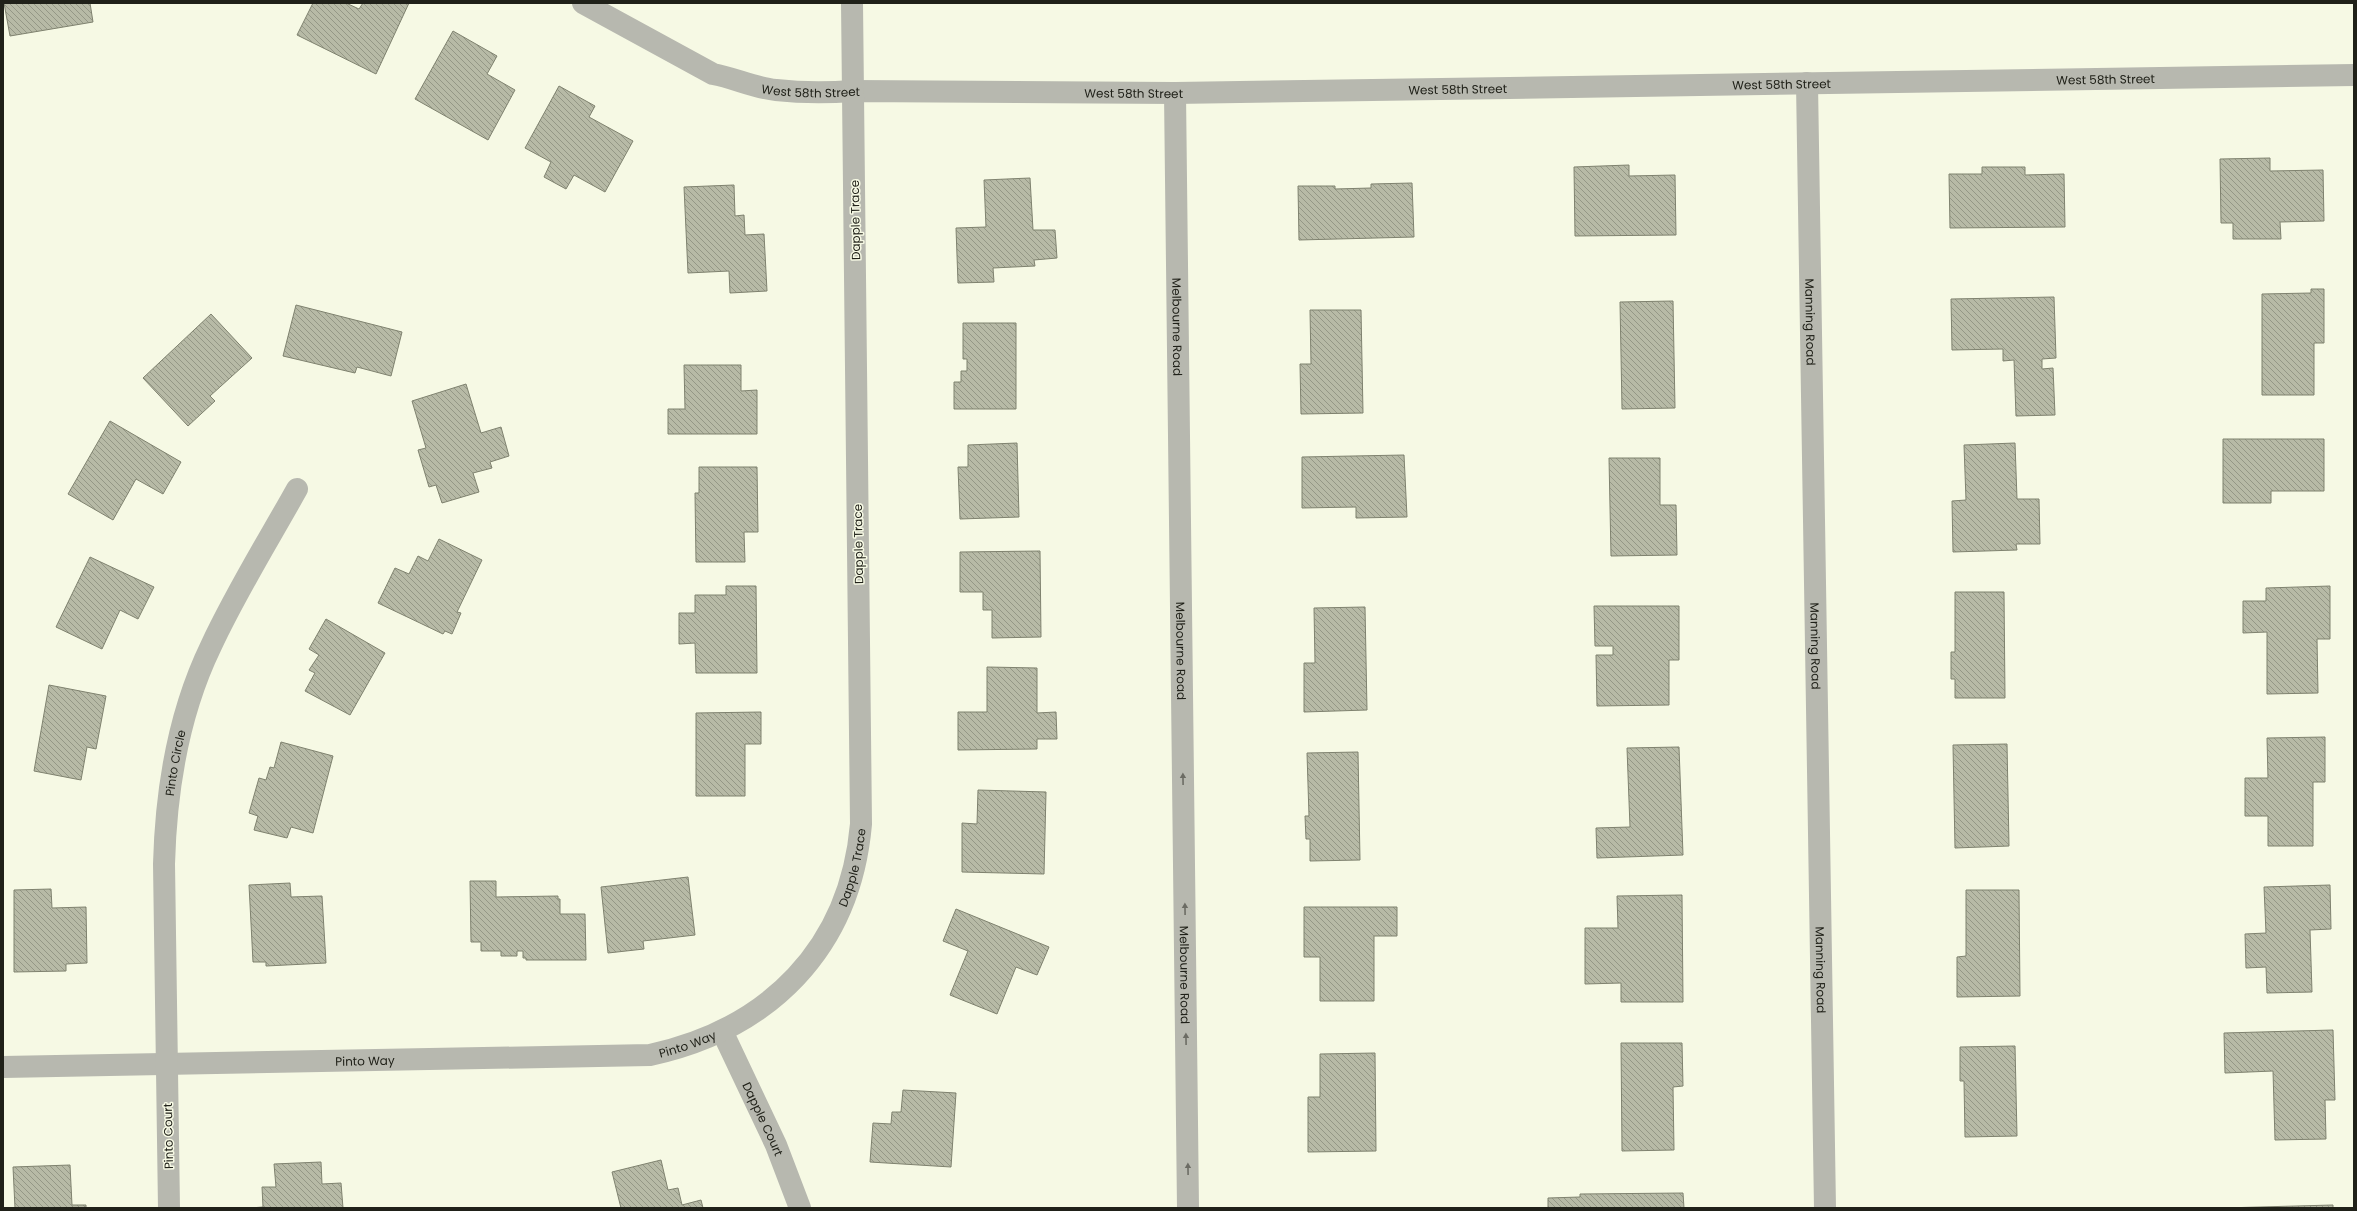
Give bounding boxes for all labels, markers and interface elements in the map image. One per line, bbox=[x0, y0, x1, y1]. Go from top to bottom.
street label: West 58th Street bbox=[2056, 70, 2155, 88]
street label: West 58th Street bbox=[1732, 74, 1831, 93]
street label: West 58th Street bbox=[760, 79, 860, 101]
street label: West 58th Street bbox=[1408, 79, 1507, 98]
street label: West 58th Street bbox=[1084, 84, 1183, 102]
street label: Dapple Trace bbox=[846, 180, 864, 260]
street label: Melbourne Road bbox=[1169, 278, 1187, 376]
street label: Manning Road bbox=[1802, 278, 1820, 366]
street label: Dapple Trace bbox=[849, 504, 867, 584]
street label: Melbourne Road bbox=[1172, 602, 1191, 700]
street label: Manning Road bbox=[1807, 602, 1825, 690]
street label: Pinto Circle bbox=[160, 728, 189, 797]
one-way arrow bbox=[1180, 772, 1186, 785]
street label: Dapple Trace bbox=[834, 827, 869, 909]
one-way arrow bbox=[1182, 902, 1188, 915]
street label: Melbourne Road bbox=[1176, 926, 1194, 1024]
street label: Manning Road bbox=[1812, 926, 1830, 1014]
street label: Pinto Way bbox=[657, 1026, 719, 1061]
one-way arrow bbox=[1183, 1032, 1189, 1045]
street label: Pinto Way bbox=[335, 1051, 395, 1069]
street label: Dapple Court bbox=[739, 1079, 788, 1158]
street label: Pinto Court bbox=[159, 1103, 177, 1169]
one-way arrow bbox=[1185, 1162, 1191, 1175]

